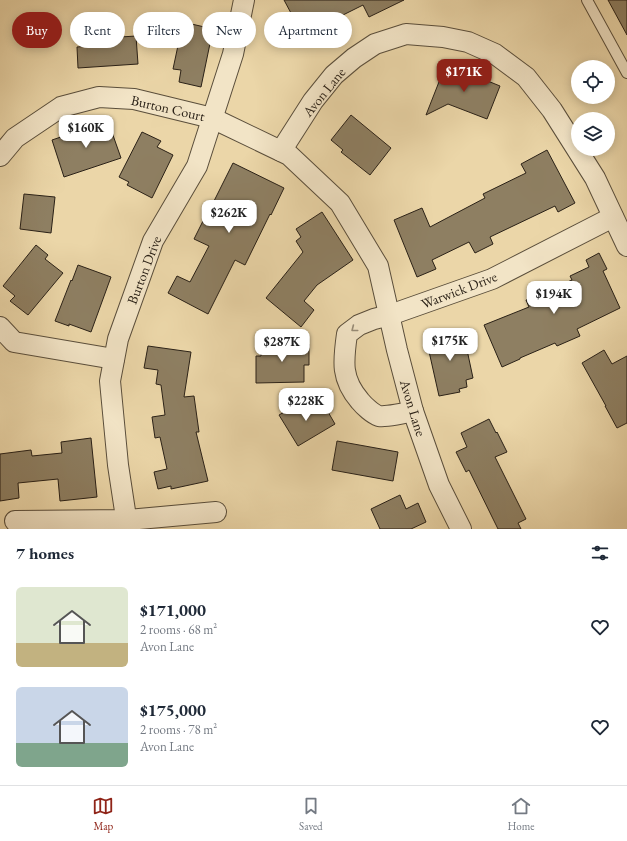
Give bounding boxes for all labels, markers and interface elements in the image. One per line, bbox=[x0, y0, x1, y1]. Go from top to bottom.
chip: Buy bbox=[12, 12, 62, 48]
chip: Rent bbox=[70, 12, 125, 48]
chip: Filters bbox=[133, 12, 194, 48]
chip: New bbox=[202, 12, 256, 48]
chip: Apartment bbox=[264, 12, 352, 48]
pin: $171K bbox=[436, 59, 492, 93]
map controls bbox=[571, 60, 615, 156]
button: locate bbox=[571, 60, 615, 104]
street label: Avon Lane bbox=[298, 63, 350, 121]
text: $171K bbox=[446, 63, 482, 80]
street label: Burton Court bbox=[129, 91, 207, 125]
button: layers bbox=[571, 112, 615, 156]
pin: $160K bbox=[58, 115, 114, 149]
text: $160K bbox=[68, 119, 104, 136]
pin: $262K bbox=[201, 200, 257, 234]
text: $262K bbox=[211, 204, 247, 221]
street label: Burton Drive bbox=[123, 233, 165, 307]
street label: Warwick Drive bbox=[419, 267, 500, 313]
pin: $194K bbox=[526, 281, 582, 315]
text: $194K bbox=[536, 285, 572, 302]
one-way arrow bbox=[351, 324, 358, 331]
pin: $175K bbox=[422, 328, 478, 362]
pin: $287K bbox=[254, 329, 310, 363]
text: $175K bbox=[432, 332, 468, 349]
text: $287K bbox=[264, 333, 300, 350]
street label: Avon Lane bbox=[396, 377, 430, 439]
pin: $228K bbox=[278, 388, 334, 422]
text: $228K bbox=[288, 392, 324, 409]
text: 7 homes bbox=[16, 542, 74, 564]
icon: filters bbox=[589, 542, 611, 564]
text: $171,000 bbox=[140, 599, 206, 621]
icon: home bbox=[48, 603, 96, 651]
icon: heart bbox=[589, 616, 611, 638]
text: 2 rooms · 68 m² bbox=[140, 621, 217, 638]
text: Avon Lane bbox=[140, 638, 194, 655]
text: $175,000 bbox=[140, 699, 206, 721]
icon: home bbox=[48, 703, 96, 751]
icon: heart bbox=[589, 716, 611, 738]
text: 2 rooms · 78 m² bbox=[140, 721, 217, 738]
text: Avon Lane bbox=[140, 738, 194, 755]
tab: Map bbox=[92, 795, 114, 833]
tab: Saved bbox=[299, 795, 323, 833]
tab: Home bbox=[507, 795, 535, 833]

